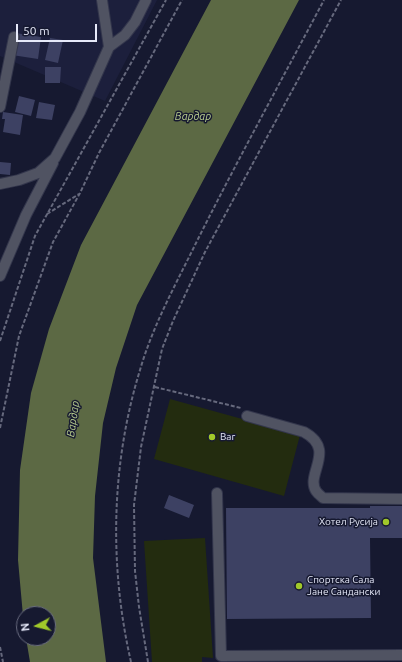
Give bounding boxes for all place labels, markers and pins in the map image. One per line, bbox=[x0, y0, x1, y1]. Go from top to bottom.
place label: Bar bbox=[220, 431, 235, 443]
marker: Bar bbox=[207, 432, 217, 442]
place label: Хотел Русија bbox=[319, 516, 378, 528]
marker: Хотел Русија bbox=[381, 517, 391, 527]
place label: Спортска Сала Јане Сандански bbox=[307, 574, 380, 598]
marker: Спортска Сала Јане Сандански bbox=[294, 581, 304, 591]

